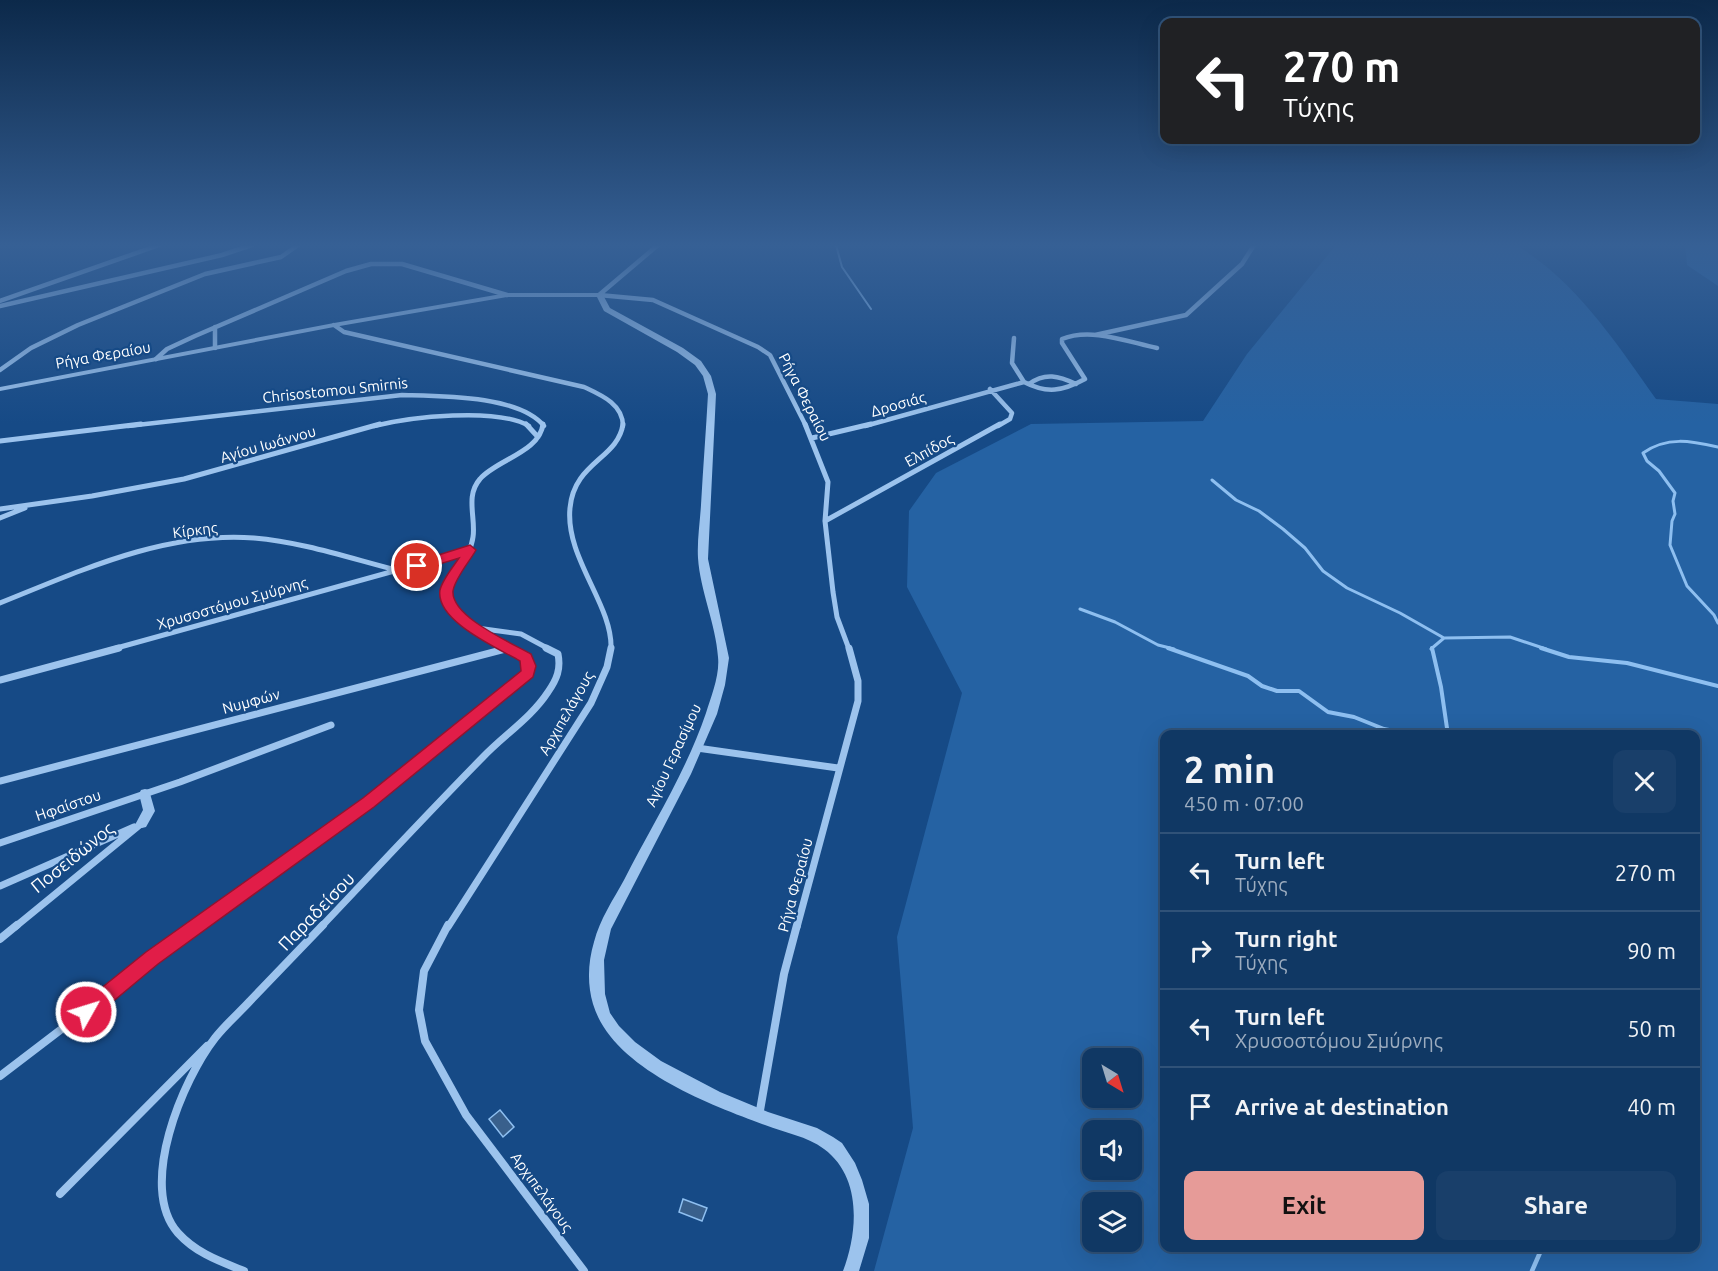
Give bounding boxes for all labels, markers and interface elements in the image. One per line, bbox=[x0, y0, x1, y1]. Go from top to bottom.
icon: left bbox=[1184, 42, 1262, 120]
text: 270 m bbox=[1283, 43, 1400, 90]
text: Τύχης bbox=[1283, 92, 1354, 122]
street label: Ρήγα Φεραίου bbox=[54, 338, 152, 372]
street label: Ρήγα Φεραίου bbox=[776, 350, 834, 444]
street label: Chrisostomou Smirnis bbox=[261, 374, 409, 406]
street label: Δροσιάς bbox=[869, 388, 927, 420]
street label: Αγίου Ιωάννου bbox=[218, 422, 318, 466]
street label: Ελπίδος bbox=[902, 430, 956, 470]
street label: Κίρκης bbox=[172, 519, 219, 541]
pin bbox=[391, 540, 442, 591]
icon: arrive bbox=[400, 549, 433, 582]
street label: Χρυσοστόμου Σμύρνης bbox=[155, 573, 309, 633]
street label: Αρχιπελάγους bbox=[535, 668, 597, 758]
street label: Νυμφών bbox=[220, 685, 282, 717]
street label: Αγίου Γερασίμου bbox=[642, 701, 704, 809]
text: 2 min bbox=[1184, 749, 1275, 790]
button: close bbox=[1613, 750, 1676, 813]
street label: Ηφαίστου bbox=[33, 786, 103, 824]
text: 450 m · 07:00 bbox=[1184, 792, 1304, 815]
street label: Ποσειδώνος bbox=[27, 818, 118, 897]
street label: Ρήγα Φεραίου bbox=[774, 836, 816, 934]
text: Turn left bbox=[1235, 848, 1325, 873]
icon: left bbox=[1184, 856, 1217, 889]
text: 270 m bbox=[1615, 860, 1676, 885]
street label: Παραδείσου bbox=[274, 868, 358, 954]
text: Τύχης bbox=[1235, 873, 1287, 896]
text: Turn right bbox=[1235, 926, 1337, 951]
icon: right bbox=[1184, 934, 1217, 967]
text: 90 m bbox=[1627, 938, 1676, 963]
text: Τύχης bbox=[1235, 951, 1287, 974]
position arrow bbox=[54, 980, 118, 1044]
text: Turn left bbox=[1235, 1004, 1325, 1029]
icon: left bbox=[1184, 1012, 1217, 1045]
text: 50 m bbox=[1627, 1016, 1676, 1041]
text: Χρυσοστόμου Σμύρνης bbox=[1235, 1029, 1443, 1052]
north arrow bbox=[1082, 1048, 1142, 1108]
map controls bbox=[1082, 1048, 1142, 1252]
icon: arrive bbox=[1184, 1090, 1217, 1123]
text: Arrive at destination bbox=[1235, 1094, 1449, 1119]
text: 40 m bbox=[1627, 1094, 1676, 1119]
button: sound bbox=[1082, 1120, 1142, 1180]
street label: Αρχιπελάγους bbox=[507, 1149, 577, 1235]
button: Exit bbox=[1184, 1171, 1424, 1240]
button: Share bbox=[1436, 1171, 1676, 1240]
button: layers bbox=[1082, 1192, 1142, 1252]

